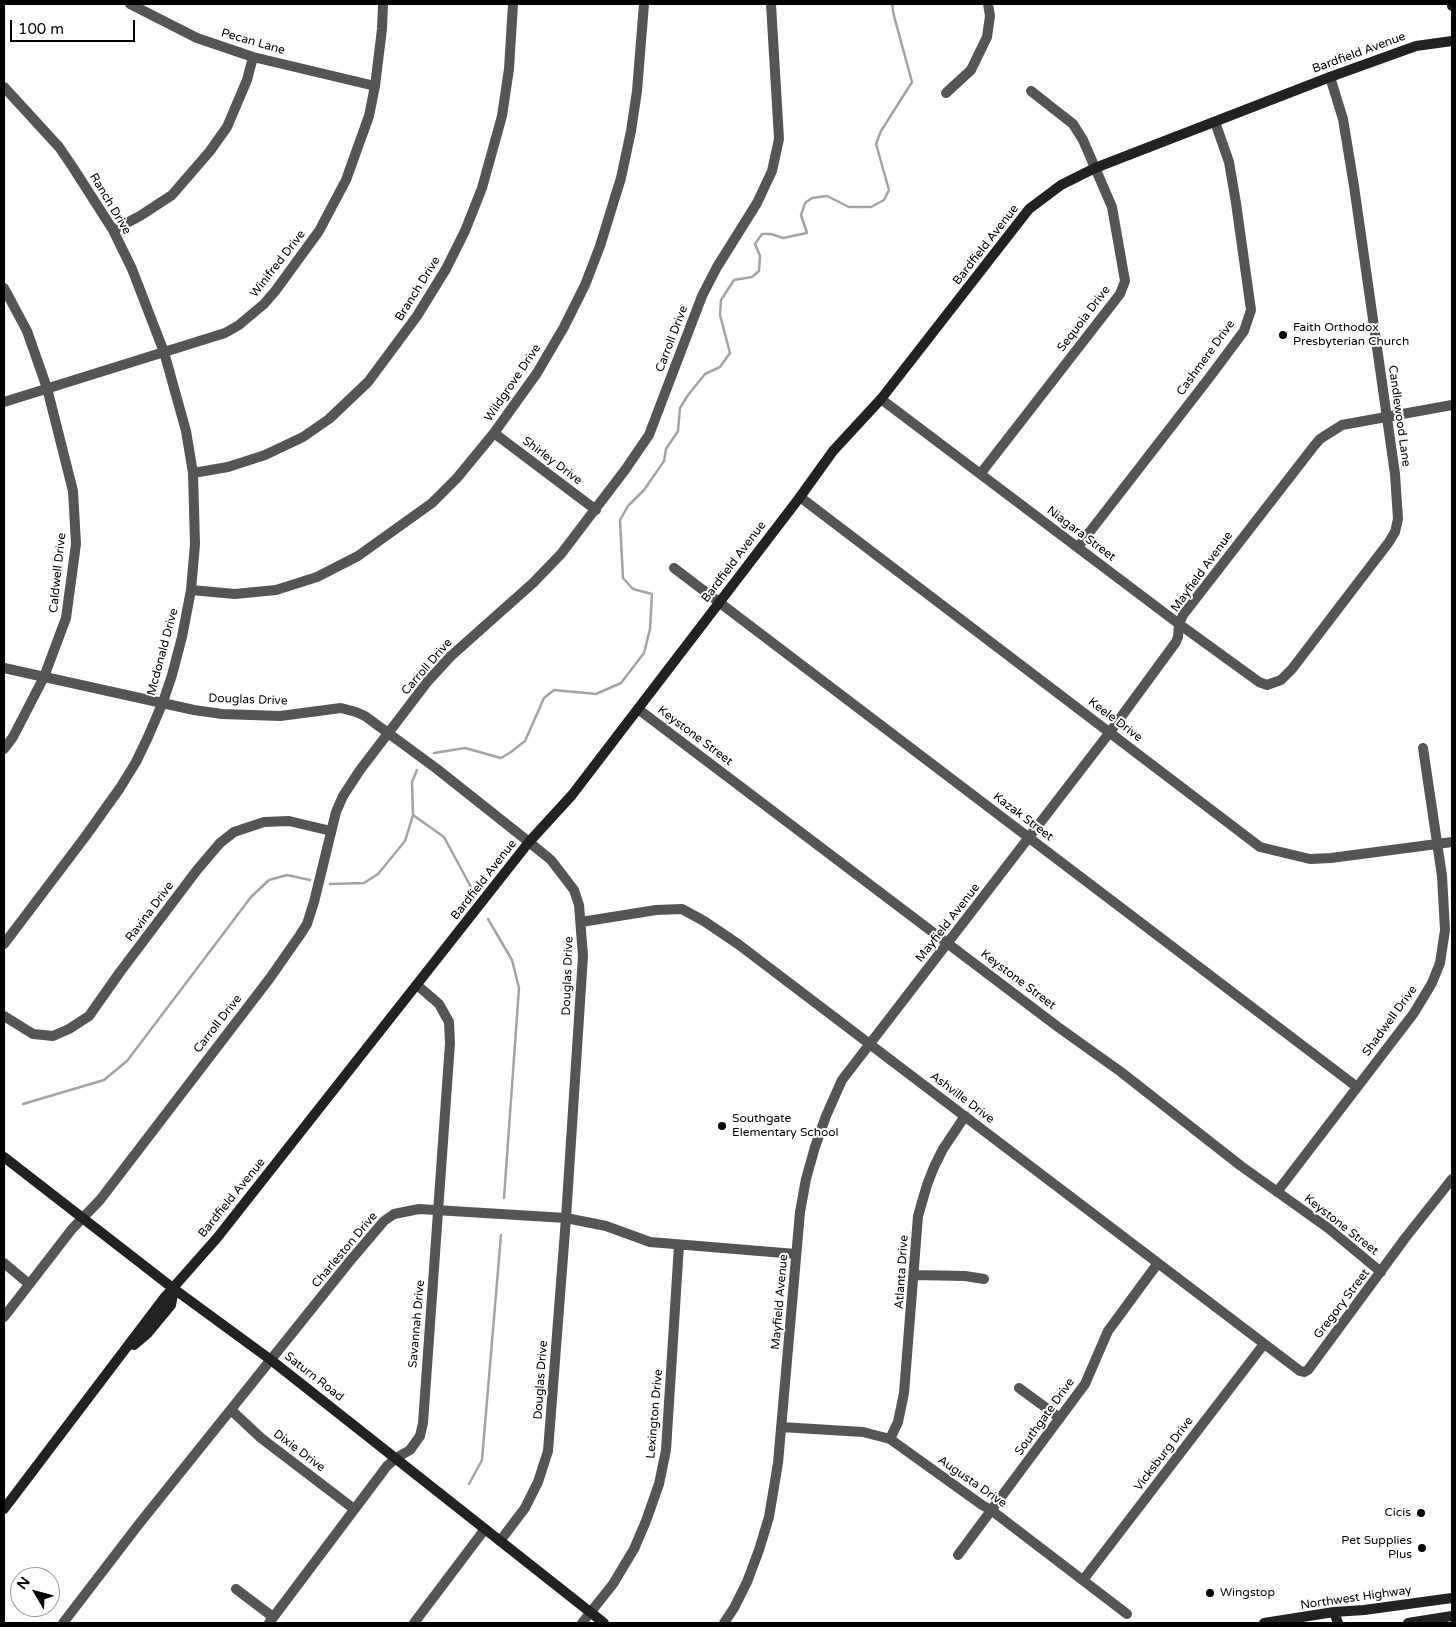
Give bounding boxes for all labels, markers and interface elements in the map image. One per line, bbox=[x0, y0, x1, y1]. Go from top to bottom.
scale bar bbox=[12, 10, 138, 42]
text: 100 m bbox=[18, 20, 64, 38]
street label: Pecan Lane bbox=[219, 26, 287, 58]
street label: Bardfield Avenue bbox=[1310, 29, 1408, 77]
street label: Ranch Drive bbox=[86, 171, 134, 237]
street label: Bardfield Avenue bbox=[950, 202, 1022, 288]
street label: Winifred Drive bbox=[247, 228, 309, 300]
street label: Branch Drive bbox=[392, 254, 444, 324]
street label: Sequoia Drive bbox=[1055, 283, 1113, 355]
street label: Carroll Drive bbox=[653, 304, 691, 374]
street label: Cashmere Drive bbox=[1174, 317, 1238, 399]
place label: Faith Orthodox Presbyterian Church bbox=[1293, 321, 1409, 349]
marker: Faith Orthodox Presbyterian Church bbox=[1277, 329, 1289, 341]
street label: Wildgrove Drive bbox=[482, 341, 544, 425]
street label: Candlewood Lane bbox=[1385, 364, 1413, 468]
street label: Shirley Drive bbox=[519, 434, 585, 488]
street label: Niagara Street bbox=[1044, 503, 1118, 565]
street label: Bardfield Avenue bbox=[699, 518, 769, 606]
street label: Mayfield Avenue bbox=[1168, 529, 1236, 615]
street label: Caldwell Drive bbox=[47, 532, 69, 614]
street label: Mcdonald Drive bbox=[144, 607, 182, 697]
street label: Carroll Drive bbox=[399, 636, 455, 698]
street label: Douglas Drive bbox=[208, 691, 288, 709]
street label: Keele Drive bbox=[1085, 695, 1145, 745]
street label: Keystone Street bbox=[655, 703, 735, 769]
street label: Kazak Street bbox=[990, 790, 1056, 844]
street label: Bardfield Avenue bbox=[448, 837, 520, 923]
street label: Ravina Drive bbox=[123, 879, 177, 945]
street label: Mayfield Avenue bbox=[913, 881, 983, 965]
street label: Douglas Drive bbox=[559, 936, 577, 1016]
street label: Keystone Street bbox=[978, 947, 1058, 1013]
street label: Shadwell Drive bbox=[1360, 983, 1420, 1059]
street label: Carroll Drive bbox=[191, 992, 245, 1056]
street label: Ashville Drive bbox=[927, 1069, 997, 1127]
place label: Southgate Elementary School bbox=[732, 1112, 839, 1140]
marker: Southgate Elementary School bbox=[716, 1120, 728, 1132]
street label: Bardfield Avenue bbox=[196, 1155, 268, 1241]
street label: Keystone Street bbox=[1301, 1192, 1381, 1258]
street label: Charleston Drive bbox=[309, 1209, 381, 1291]
street label: Atlanta Drive bbox=[892, 1235, 912, 1309]
street label: Mayfield Avenue bbox=[769, 1254, 791, 1350]
street label: Gregory Street bbox=[1311, 1266, 1373, 1342]
street label: Savannah Drive bbox=[406, 1279, 428, 1369]
street label: Douglas Drive bbox=[531, 1340, 551, 1420]
street label: Saturn Road bbox=[282, 1349, 346, 1405]
street label: Lexington Drive bbox=[644, 1369, 666, 1459]
street label: Southgate Drive bbox=[1012, 1376, 1078, 1458]
street label: Vicksburg Drive bbox=[1131, 1414, 1197, 1494]
street label: Dixie Drive bbox=[270, 1427, 328, 1475]
street label: Augusta Drive bbox=[935, 1453, 1009, 1511]
place label: Cicis bbox=[1385, 1506, 1411, 1520]
marker: Cicis bbox=[1415, 1507, 1427, 1519]
place label: Pet Supplies Plus bbox=[1341, 1534, 1412, 1562]
marker: Pet Supplies Plus bbox=[1416, 1542, 1428, 1554]
north arrow bbox=[10, 1567, 60, 1617]
text: N bbox=[13, 1574, 34, 1593]
street label: Northwest Highway bbox=[1300, 1583, 1412, 1613]
place label: Wingstop bbox=[1220, 1586, 1275, 1600]
marker: Wingstop bbox=[1204, 1587, 1216, 1599]

